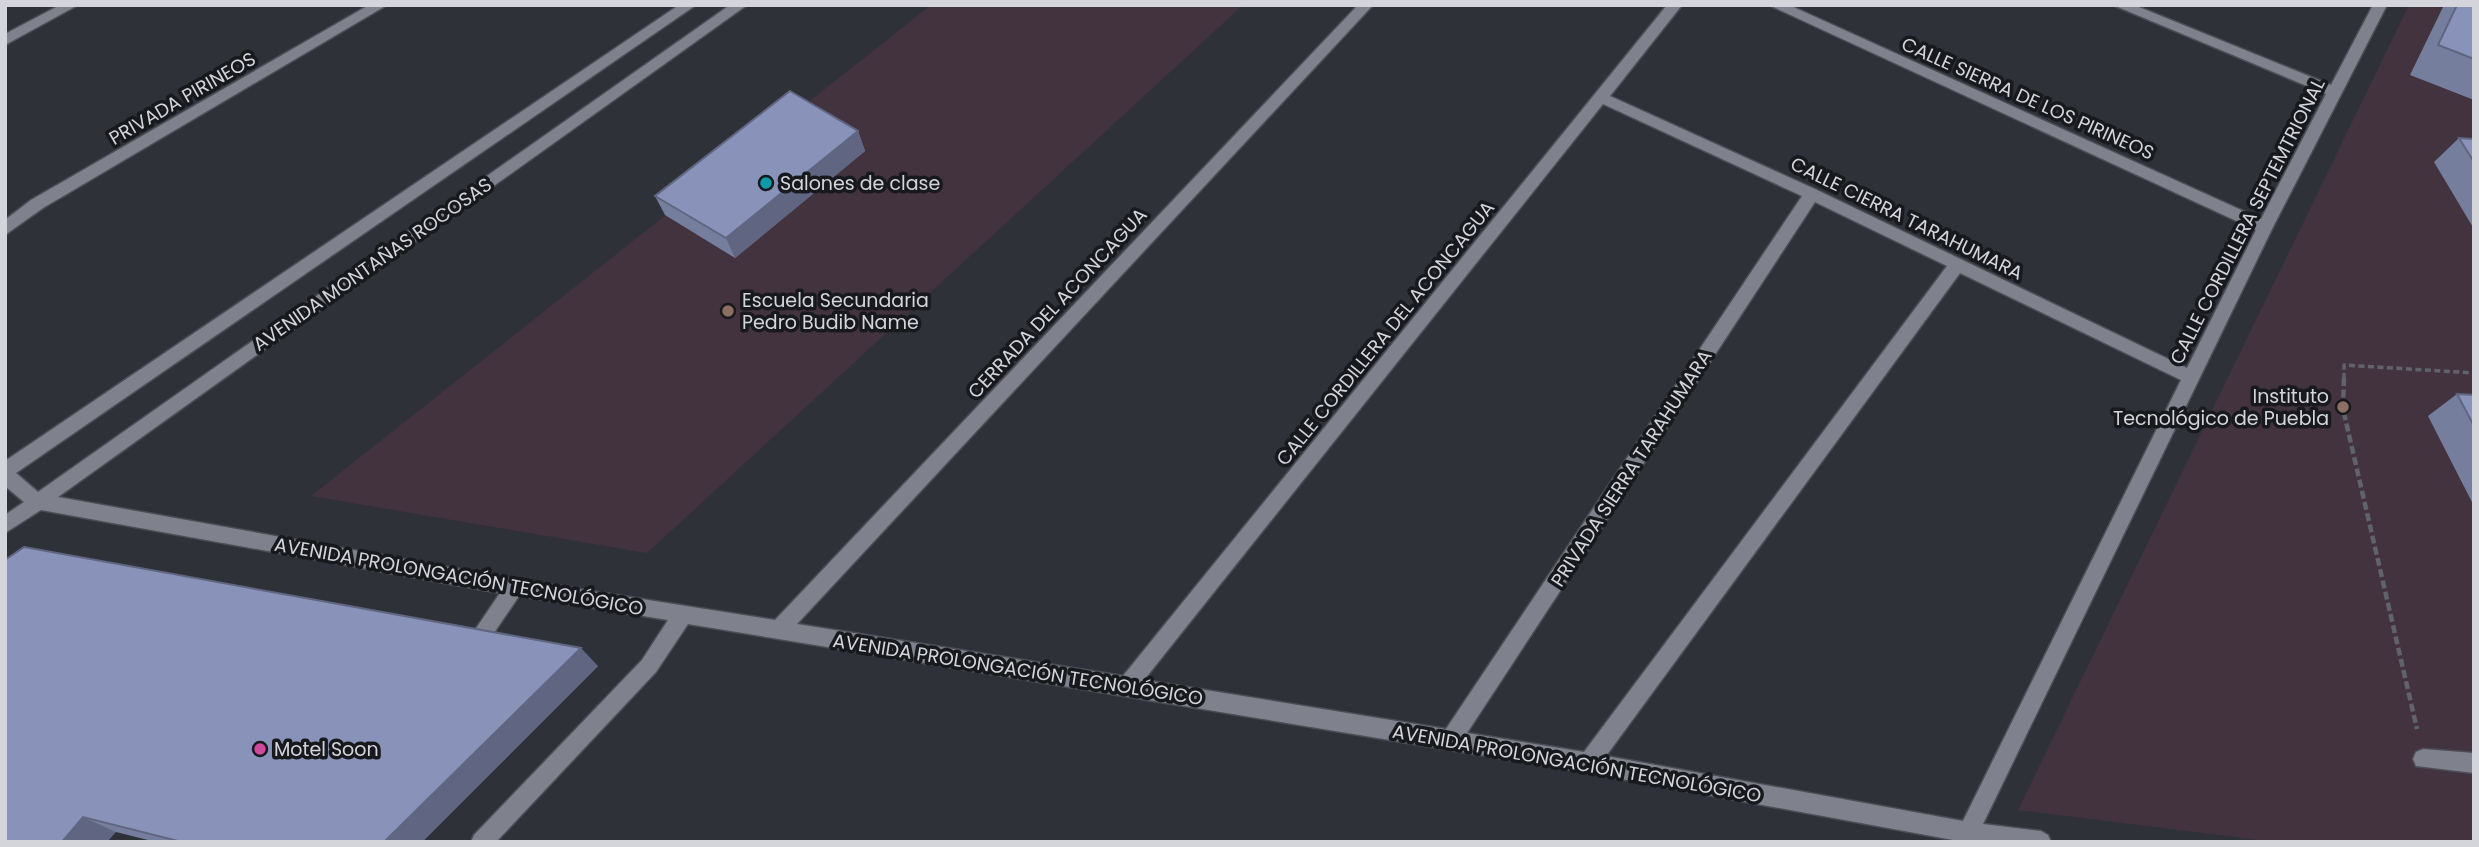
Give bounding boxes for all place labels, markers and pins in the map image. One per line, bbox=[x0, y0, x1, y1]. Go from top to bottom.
place label: Salones de clase bbox=[780, 170, 940, 197]
marker: Salones de clase bbox=[758, 175, 774, 191]
place label: Escuela Secundaria Pedro Budib Name bbox=[742, 287, 929, 336]
marker: Escuela Secundaria Pedro Budib Name bbox=[720, 303, 736, 319]
place label: Instituto Tecnológico de Puebla bbox=[2113, 383, 2329, 432]
marker: Instituto Tecnológico de Puebla bbox=[2335, 399, 2351, 415]
place label: Motel Soon bbox=[274, 736, 379, 763]
marker: Motel Soon bbox=[252, 741, 268, 757]

